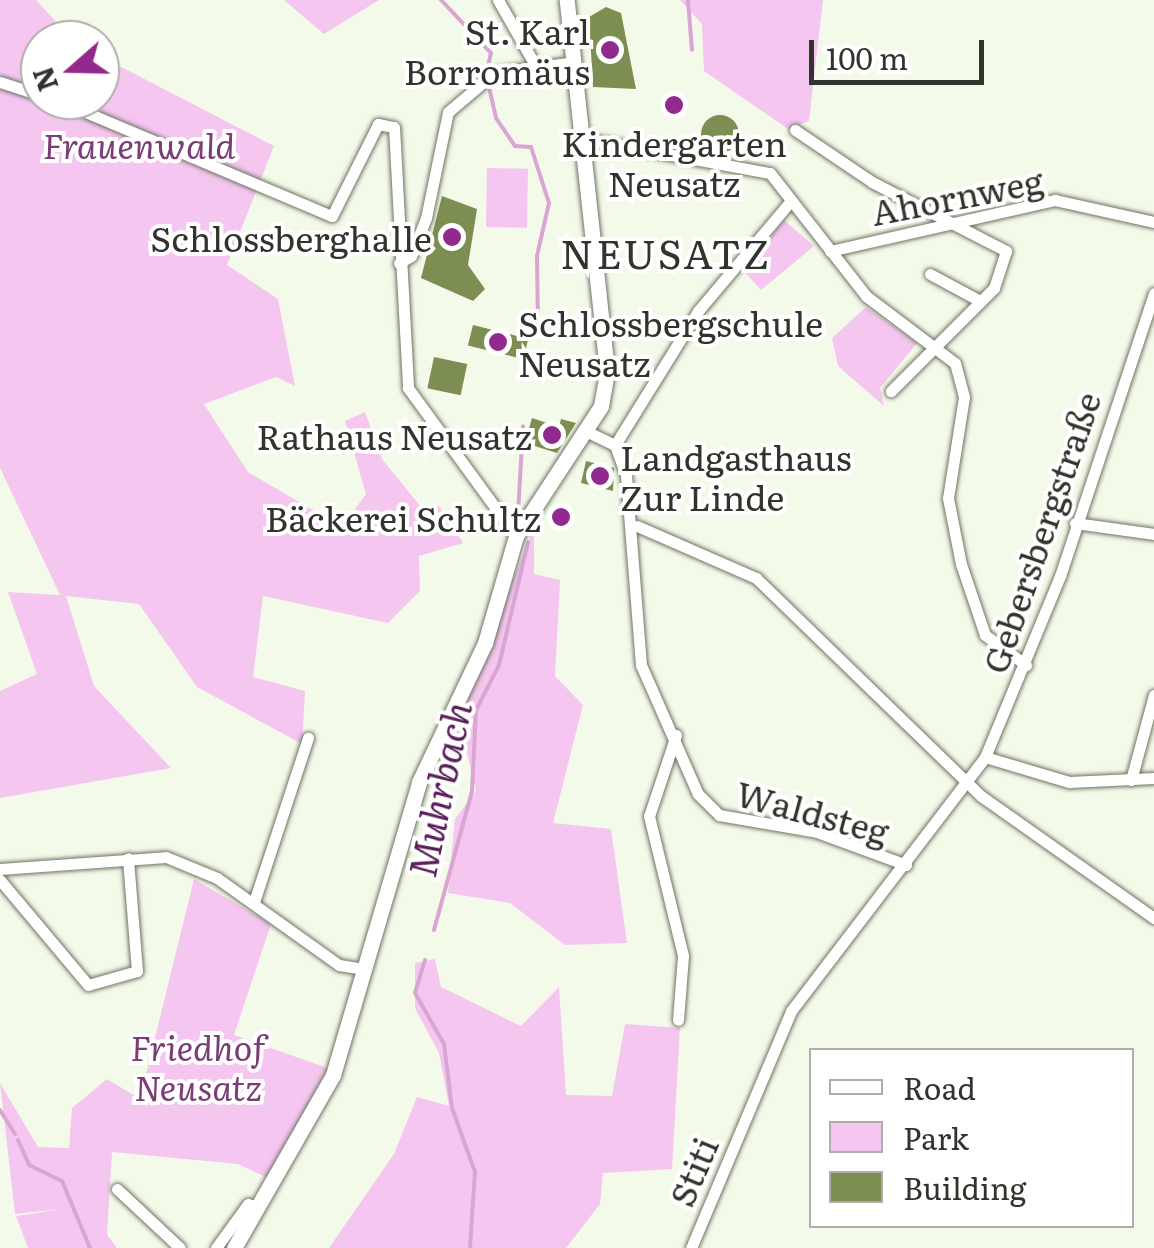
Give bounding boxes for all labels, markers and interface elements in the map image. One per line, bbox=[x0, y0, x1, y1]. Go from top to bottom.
place label: St. Karl Borromäus bbox=[404, 9, 590, 91]
north arrow bbox=[20, 20, 120, 120]
scale bar bbox=[814, 20, 989, 82]
text: 100 m bbox=[826, 35, 908, 79]
marker: St. Karl Borromäus bbox=[599, 39, 621, 61]
text: N bbox=[20, 61, 67, 98]
marker: Kindergarten Neusatz bbox=[663, 94, 685, 116]
place label: Kindergarten Neusatz bbox=[561, 121, 787, 203]
park label: Frauenwald bbox=[43, 123, 235, 165]
street label: Ahornweg bbox=[867, 158, 1047, 232]
place label: Schlossberghalle bbox=[150, 216, 432, 258]
marker: Schlossberghalle bbox=[441, 226, 463, 248]
district label: NEUSATZ bbox=[560, 228, 772, 276]
place label: Schlossbergschule Neusatz bbox=[518, 301, 823, 383]
marker: Schlossbergschule Neusatz bbox=[487, 331, 509, 353]
street label: Gebersbergstraße bbox=[972, 386, 1108, 678]
place label: Rathaus Neusatz bbox=[257, 414, 532, 456]
marker: Rathaus Neusatz bbox=[541, 424, 563, 446]
place label: Landgasthaus Zur Linde bbox=[620, 435, 852, 517]
marker: Landgasthaus Zur Linde bbox=[589, 465, 611, 487]
place label: Bäckerei Schultz bbox=[265, 496, 541, 538]
marker: Bäckerei Schultz bbox=[550, 506, 572, 528]
water label: Muhrbach bbox=[397, 697, 479, 881]
street label: Waldsteg bbox=[732, 770, 894, 852]
park label: Friedhof Neusatz bbox=[130, 1025, 266, 1107]
legend bbox=[809, 1048, 1134, 1228]
text: Road bbox=[903, 1065, 976, 1109]
text: Park bbox=[903, 1115, 969, 1159]
street label: Stiti bbox=[659, 1130, 725, 1212]
text: Building bbox=[903, 1165, 1027, 1209]

